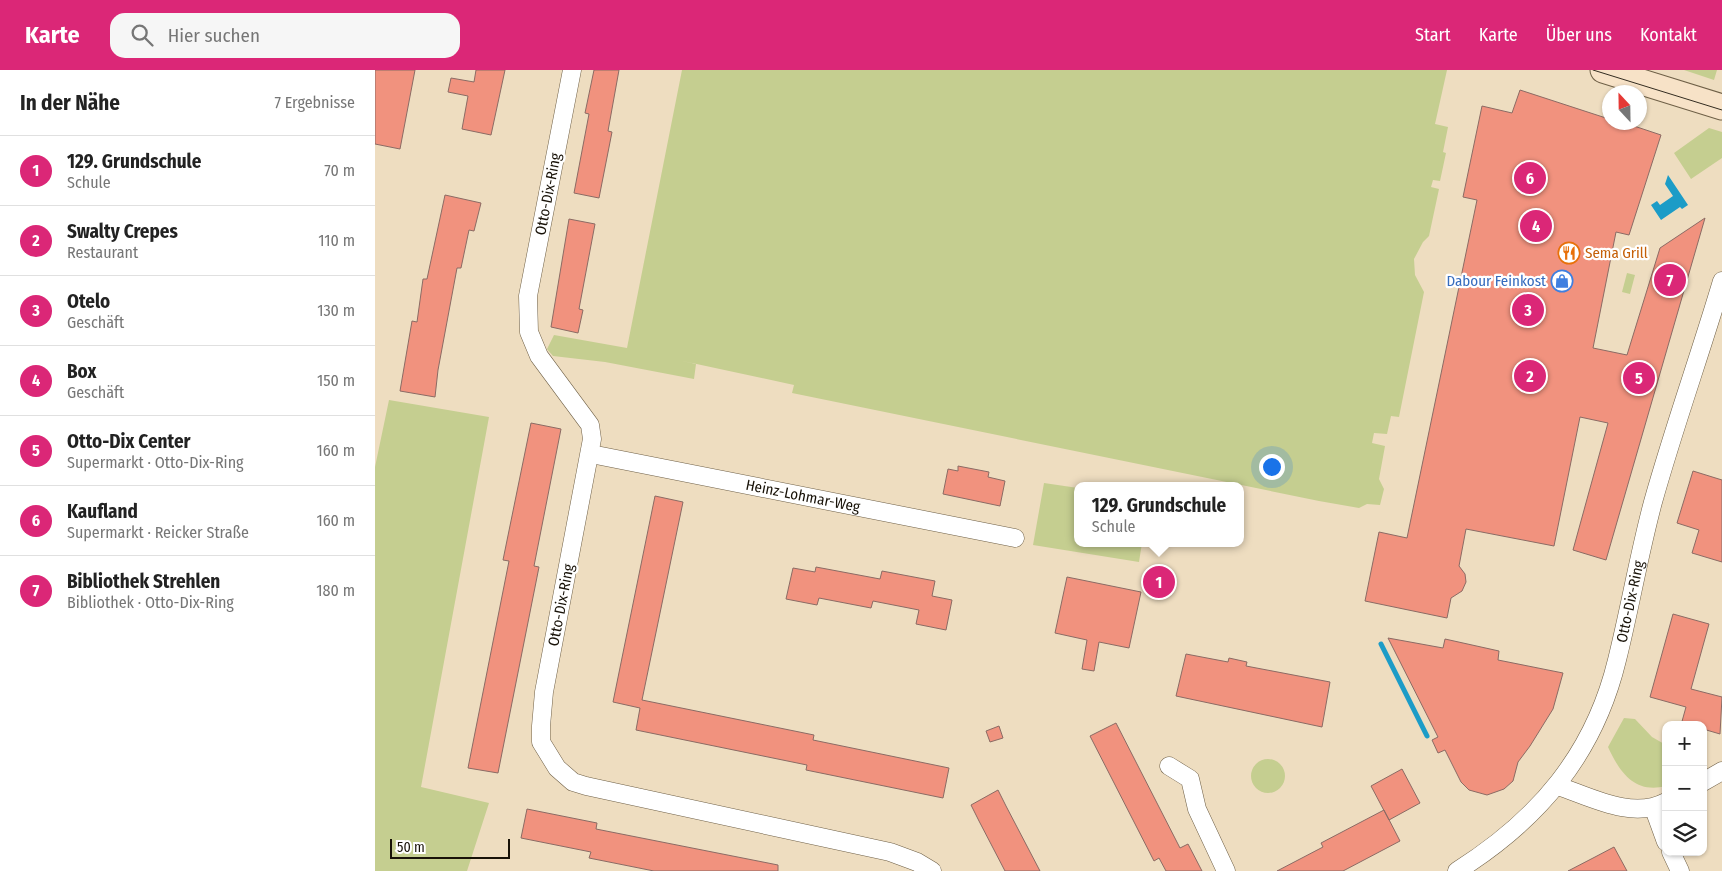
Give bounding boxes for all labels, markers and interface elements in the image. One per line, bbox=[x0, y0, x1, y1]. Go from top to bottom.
search box bbox=[110, 13, 460, 58]
text: Karte bbox=[25, 21, 80, 49]
icon: search bbox=[128, 21, 156, 49]
text: Hier suchen bbox=[168, 24, 260, 47]
text: Start bbox=[1415, 24, 1451, 46]
text: Karte bbox=[1479, 24, 1518, 46]
text: Über uns bbox=[1546, 24, 1612, 46]
text: Kontakt bbox=[1640, 24, 1697, 46]
north arrow bbox=[1602, 85, 1647, 130]
text: In der Nähe bbox=[20, 90, 120, 116]
text: 7 Ergebnisse bbox=[275, 93, 355, 112]
text: 129. Grundschule bbox=[67, 150, 201, 173]
street label: Otto-Dix-Ring bbox=[531, 151, 565, 237]
pin: 6 bbox=[1514, 159, 1546, 197]
text: 1 bbox=[33, 161, 39, 180]
text: 70 m bbox=[324, 161, 355, 180]
text: Schule bbox=[67, 173, 111, 192]
pin: 4 bbox=[1520, 207, 1552, 245]
text: Swalty Crepes bbox=[67, 220, 178, 243]
text: 2 bbox=[32, 231, 40, 250]
text: 110 m bbox=[318, 231, 355, 250]
restaurant icon: Sema Grill bbox=[1557, 241, 1581, 265]
text: Restaurant bbox=[67, 243, 138, 262]
place label: Sema Grill bbox=[1585, 244, 1648, 262]
pin: 7 bbox=[1654, 261, 1686, 299]
shop icon: Dabour Feinkost bbox=[1550, 269, 1574, 293]
place label: Dabour Feinkost bbox=[1446, 272, 1546, 290]
text: Otelo bbox=[67, 290, 110, 313]
pin: 3 bbox=[1512, 291, 1544, 329]
text: 3 bbox=[32, 301, 40, 320]
text: 130 m bbox=[317, 301, 355, 320]
text: Geschäft bbox=[67, 313, 124, 332]
pin: 2 bbox=[1514, 357, 1546, 395]
pin: 5 bbox=[1623, 359, 1655, 397]
text: Box bbox=[67, 360, 96, 383]
text: 4 bbox=[32, 371, 40, 390]
text: 150 m bbox=[317, 371, 355, 390]
text: Geschäft bbox=[67, 383, 124, 402]
text: Otto-Dix Center bbox=[67, 430, 190, 453]
text: 5 bbox=[32, 441, 40, 460]
text: 160 m bbox=[316, 441, 355, 460]
text: Supermarkt · Otto-Dix-Ring bbox=[67, 453, 244, 472]
your location bbox=[1259, 454, 1285, 480]
street label: Heinz-Lohmar-Weg bbox=[744, 476, 862, 516]
popup bbox=[1074, 482, 1244, 547]
text: 129. Grundschule bbox=[1092, 494, 1226, 517]
text: Kaufland bbox=[67, 500, 138, 523]
text: 6 bbox=[32, 511, 40, 530]
text: 160 m bbox=[316, 511, 355, 530]
text: Schule bbox=[1092, 517, 1135, 536]
text: Supermarkt · Reicker Straße bbox=[67, 523, 249, 542]
street label: Otto-Dix-Ring bbox=[1613, 559, 1648, 644]
street label: Otto-Dix-Ring bbox=[544, 562, 578, 648]
pin: 1 bbox=[1143, 563, 1175, 601]
text: Bibliothek Strehlen bbox=[67, 570, 220, 593]
text: 7 bbox=[33, 581, 39, 600]
text: 180 m bbox=[316, 581, 355, 600]
text: Bibliothek · Otto-Dix-Ring bbox=[67, 593, 234, 612]
map controls bbox=[1662, 721, 1707, 856]
button: + bbox=[1662, 721, 1707, 766]
button: − bbox=[1662, 766, 1707, 811]
button: layers bbox=[1662, 811, 1707, 856]
scale bar bbox=[390, 836, 510, 859]
text: 50 m bbox=[397, 839, 425, 856]

